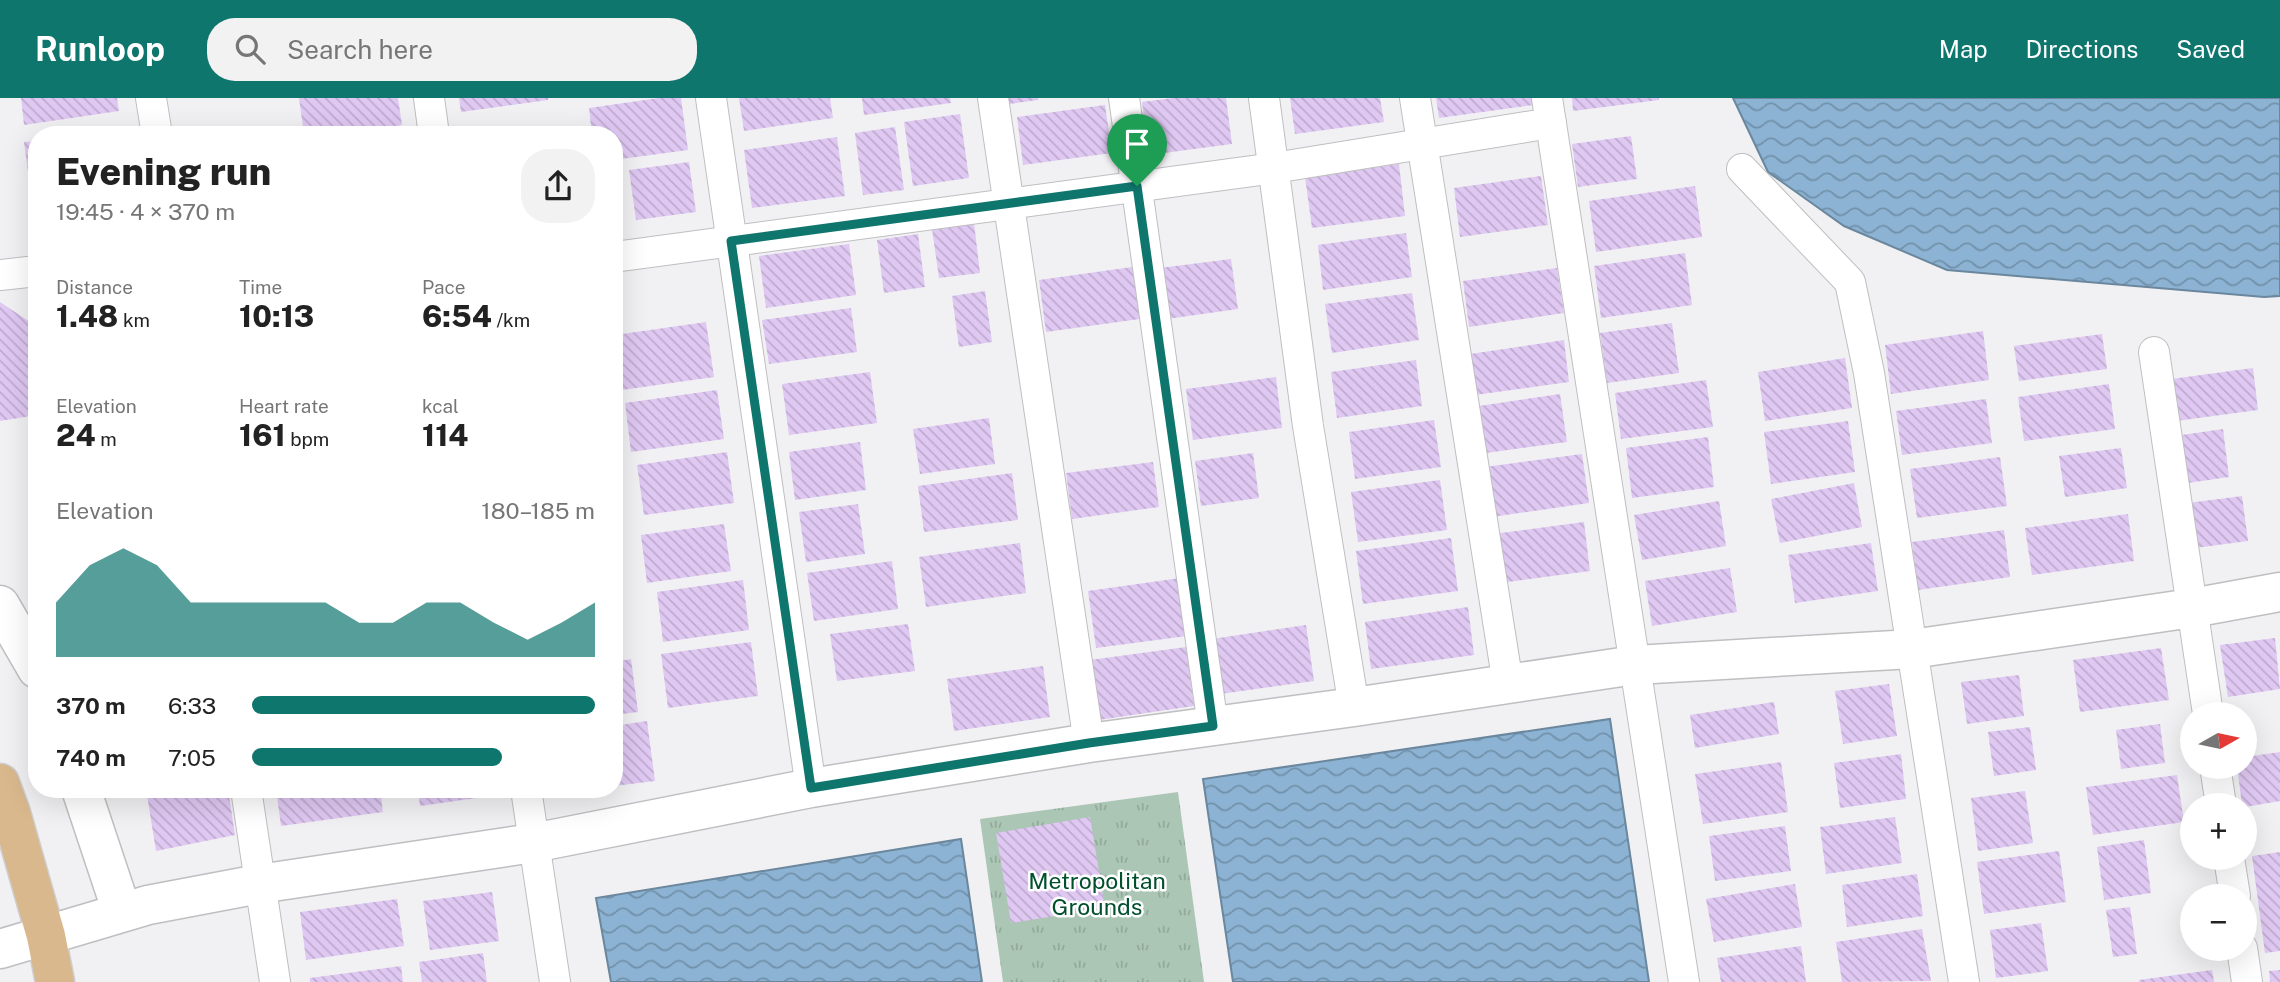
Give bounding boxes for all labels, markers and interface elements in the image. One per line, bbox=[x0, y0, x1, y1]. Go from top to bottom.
search box bbox=[207, 18, 697, 81]
text: Runloop bbox=[35, 30, 165, 68]
icon: search bbox=[231, 30, 269, 68]
text: Search here bbox=[287, 34, 433, 65]
text: Map bbox=[1939, 35, 1988, 63]
text: Directions bbox=[2026, 35, 2138, 63]
text: Saved bbox=[2176, 35, 2245, 63]
pin bbox=[1107, 114, 1167, 186]
icon: arrive bbox=[1118, 125, 1156, 163]
text: Evening run bbox=[56, 149, 271, 194]
button: share bbox=[521, 149, 595, 223]
text: 19:45 · 4 × 370 m bbox=[56, 198, 235, 225]
text: Distance bbox=[56, 276, 133, 298]
text: Time bbox=[239, 276, 282, 298]
text: Pace bbox=[422, 276, 465, 298]
text: 1.48 bbox=[56, 298, 118, 334]
text: 10:13 bbox=[239, 298, 314, 334]
text: 6:54 bbox=[422, 298, 492, 334]
text: km bbox=[118, 309, 150, 331]
text: /km bbox=[492, 309, 530, 331]
text: Elevation bbox=[56, 395, 137, 417]
text: Heart rate bbox=[239, 395, 329, 417]
text: kcal bbox=[422, 395, 459, 417]
text: 24 bbox=[56, 417, 96, 453]
text: 161 bbox=[239, 417, 286, 453]
text: 114 bbox=[422, 417, 468, 453]
text: m bbox=[96, 428, 117, 450]
text: bpm bbox=[286, 428, 329, 450]
text: Elevation bbox=[56, 497, 154, 524]
text: 180–185 m bbox=[481, 497, 595, 524]
text: 370 m bbox=[56, 692, 126, 719]
text: 6:33 bbox=[168, 692, 216, 719]
north arrow bbox=[2180, 702, 2258, 779]
map controls bbox=[2180, 702, 2257, 961]
text: 740 m bbox=[56, 744, 126, 771]
text: 7:05 bbox=[168, 744, 216, 771]
button: + bbox=[2180, 793, 2257, 870]
park label: Metropolitan Grounds bbox=[1028, 867, 1166, 920]
button: − bbox=[2180, 884, 2257, 961]

